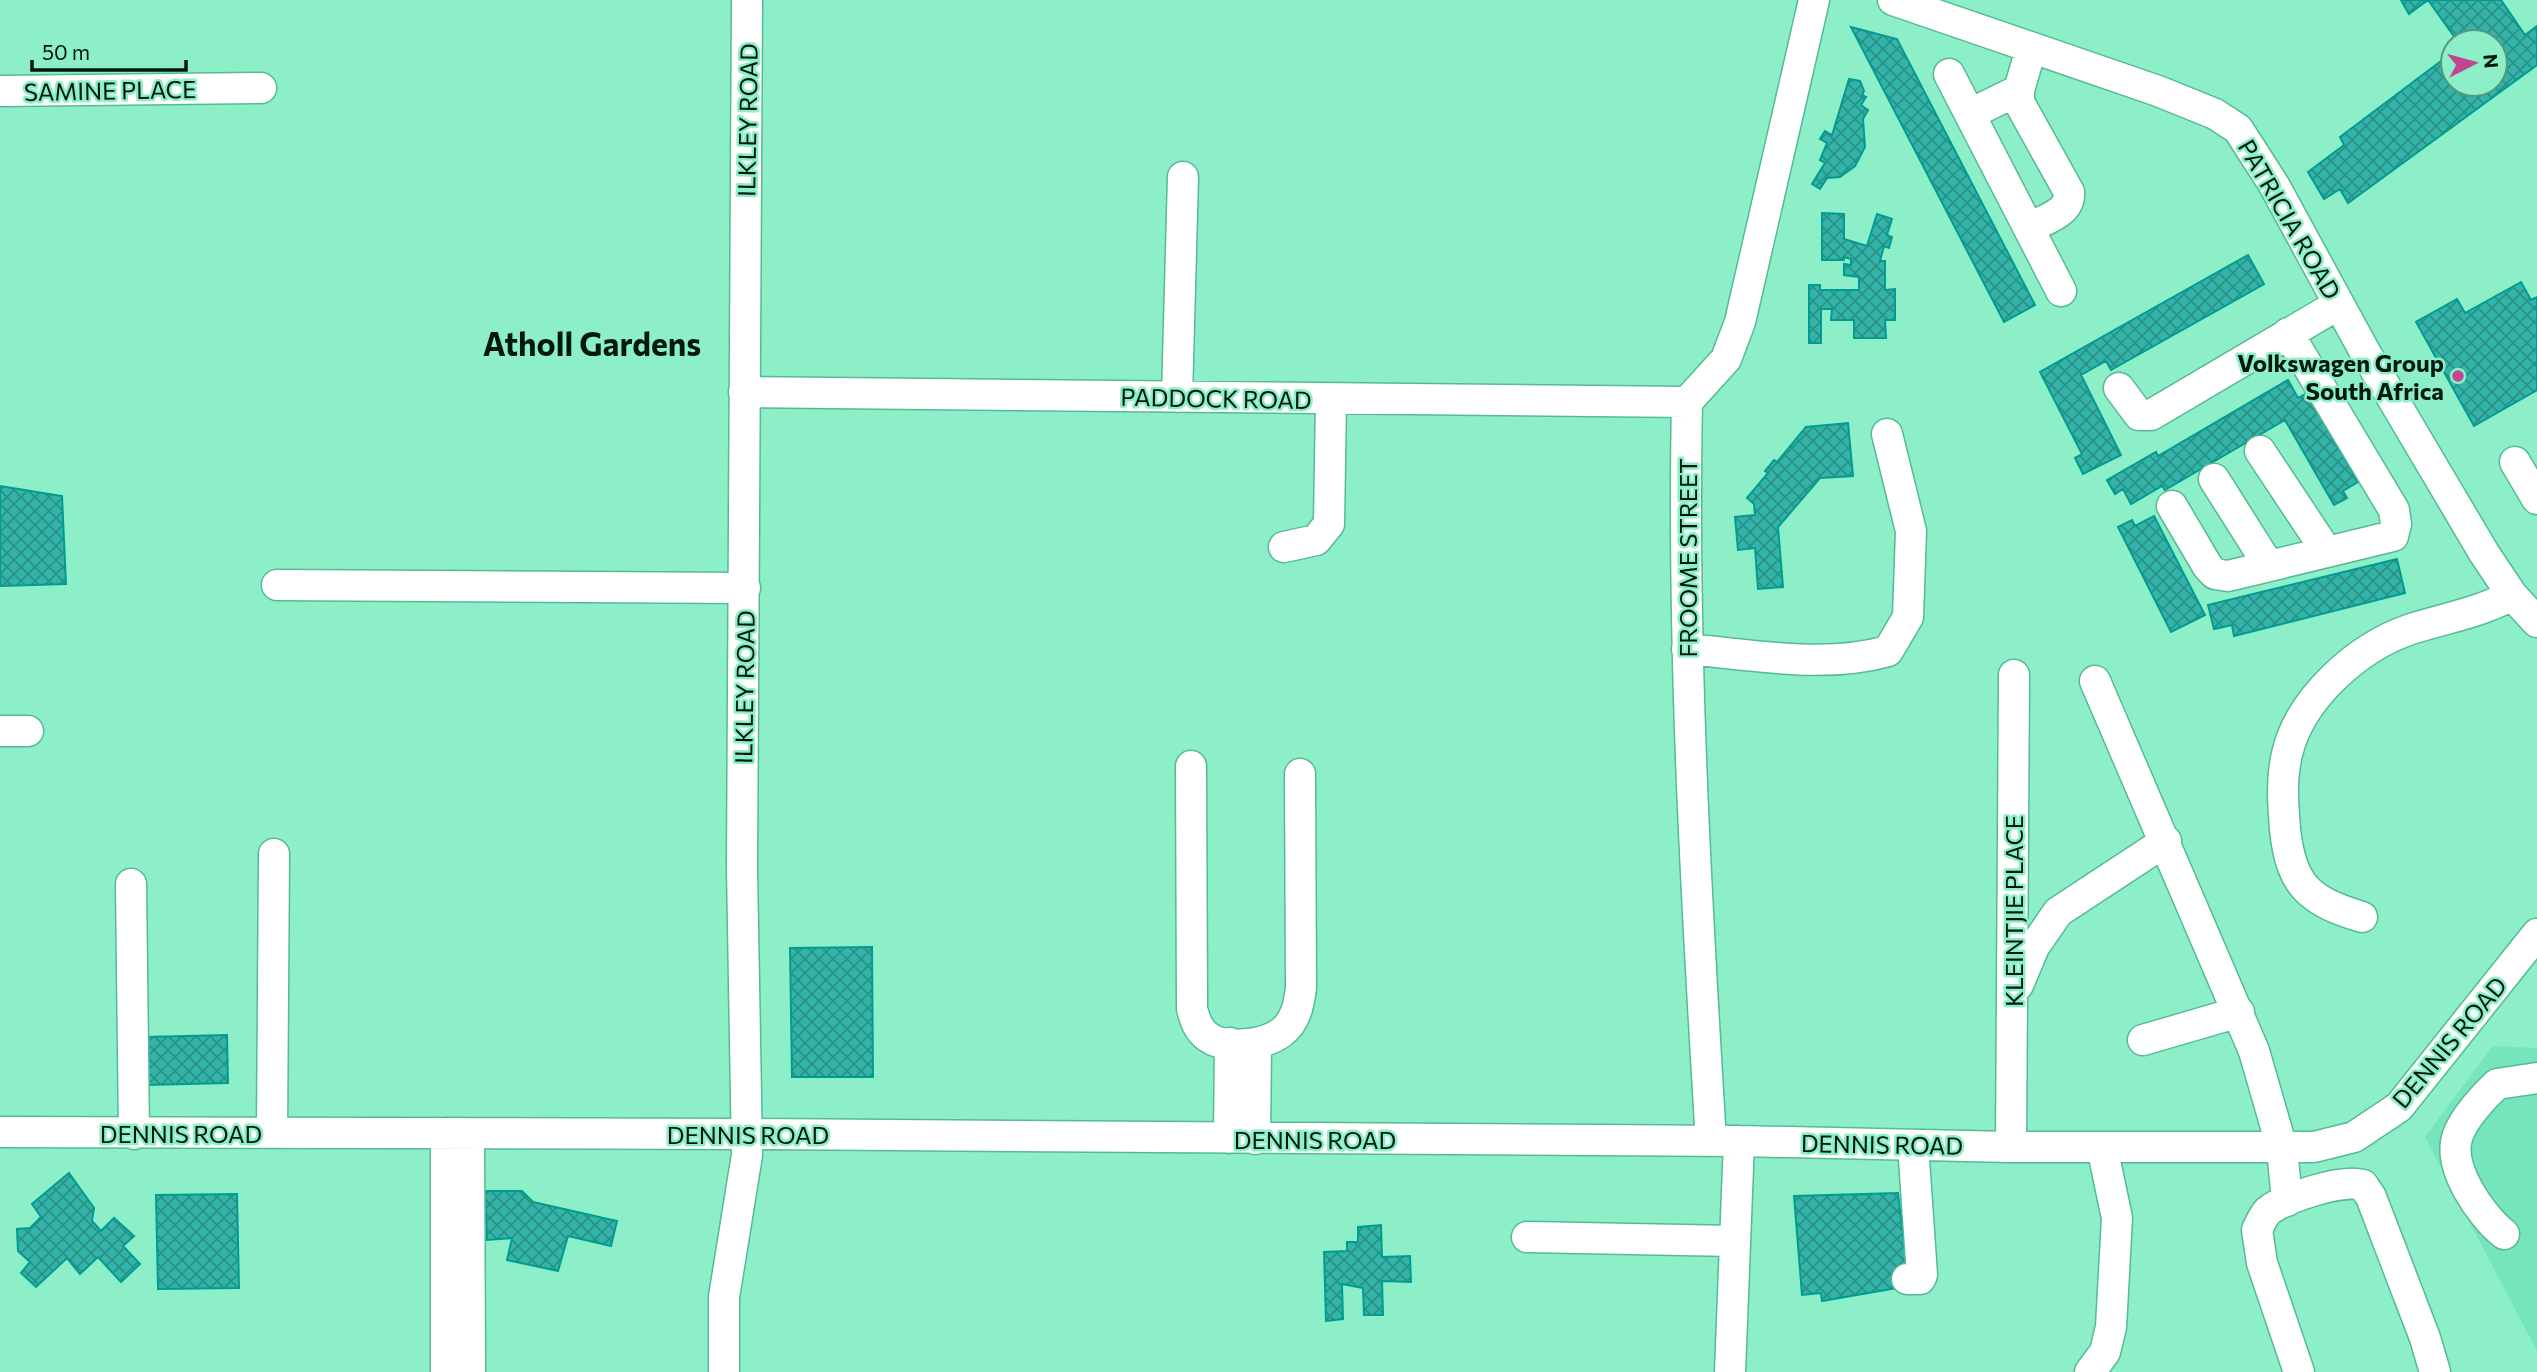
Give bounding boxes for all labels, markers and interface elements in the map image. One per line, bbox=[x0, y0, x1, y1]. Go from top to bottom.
scale bar bbox=[32, 28, 186, 72]
north arrow bbox=[2439, 28, 2509, 98]
text: 50 m bbox=[42, 39, 90, 64]
street label: ILKLEY ROAD bbox=[731, 43, 763, 197]
text: N bbox=[2479, 53, 2504, 69]
street label: SAMINE PLACE bbox=[23, 74, 197, 106]
street label: PATRICIA ROAD bbox=[2233, 134, 2347, 304]
district label: Atholl Gardens bbox=[483, 323, 701, 363]
place label: Volkswagen Group South Africa bbox=[2237, 348, 2444, 405]
marker: Volkswagen Group South Africa bbox=[2450, 368, 2466, 384]
street label: PADDOCK ROAD bbox=[1120, 382, 1312, 414]
street label: FROOME STREET bbox=[1673, 458, 1702, 658]
street label: ILKLEY ROAD bbox=[728, 610, 760, 764]
street label: KLEINTJIE PLACE bbox=[1999, 815, 2028, 1007]
street label: DENNIS ROAD bbox=[2386, 971, 2512, 1113]
street label: DENNIS ROAD bbox=[100, 1119, 262, 1148]
street label: DENNIS ROAD bbox=[667, 1120, 829, 1149]
street label: DENNIS ROAD bbox=[1234, 1125, 1396, 1154]
street label: DENNIS ROAD bbox=[1801, 1128, 1963, 1160]

